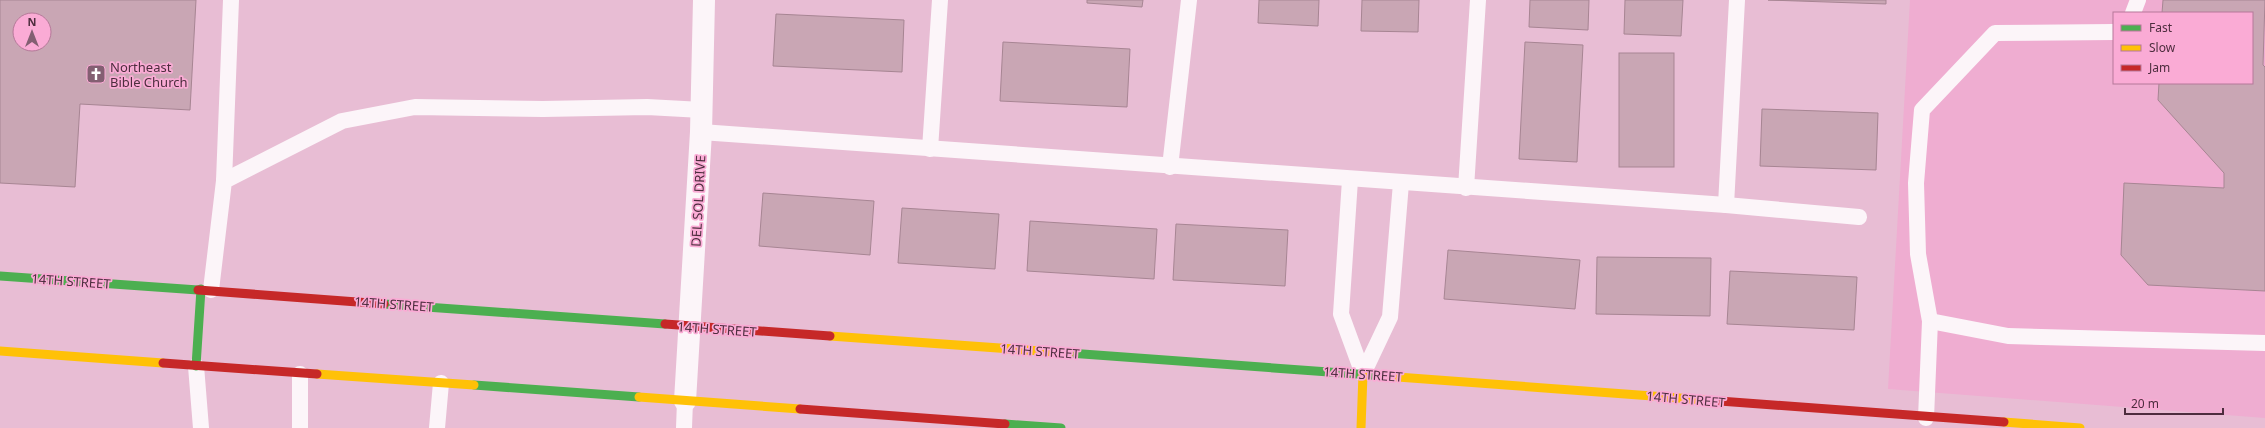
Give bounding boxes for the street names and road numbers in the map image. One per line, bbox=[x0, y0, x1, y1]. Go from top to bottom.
street label: DEL SOL DRIVE bbox=[687, 155, 709, 247]
street label: 14TH STREET bbox=[31, 269, 112, 293]
street label: 14TH STREET bbox=[354, 292, 435, 316]
street label: 14TH STREET bbox=[677, 317, 758, 341]
street label: 14TH STREET bbox=[1000, 339, 1081, 363]
street label: 14TH STREET bbox=[1323, 362, 1404, 386]
street label: 14TH STREET bbox=[1646, 387, 1727, 411]

